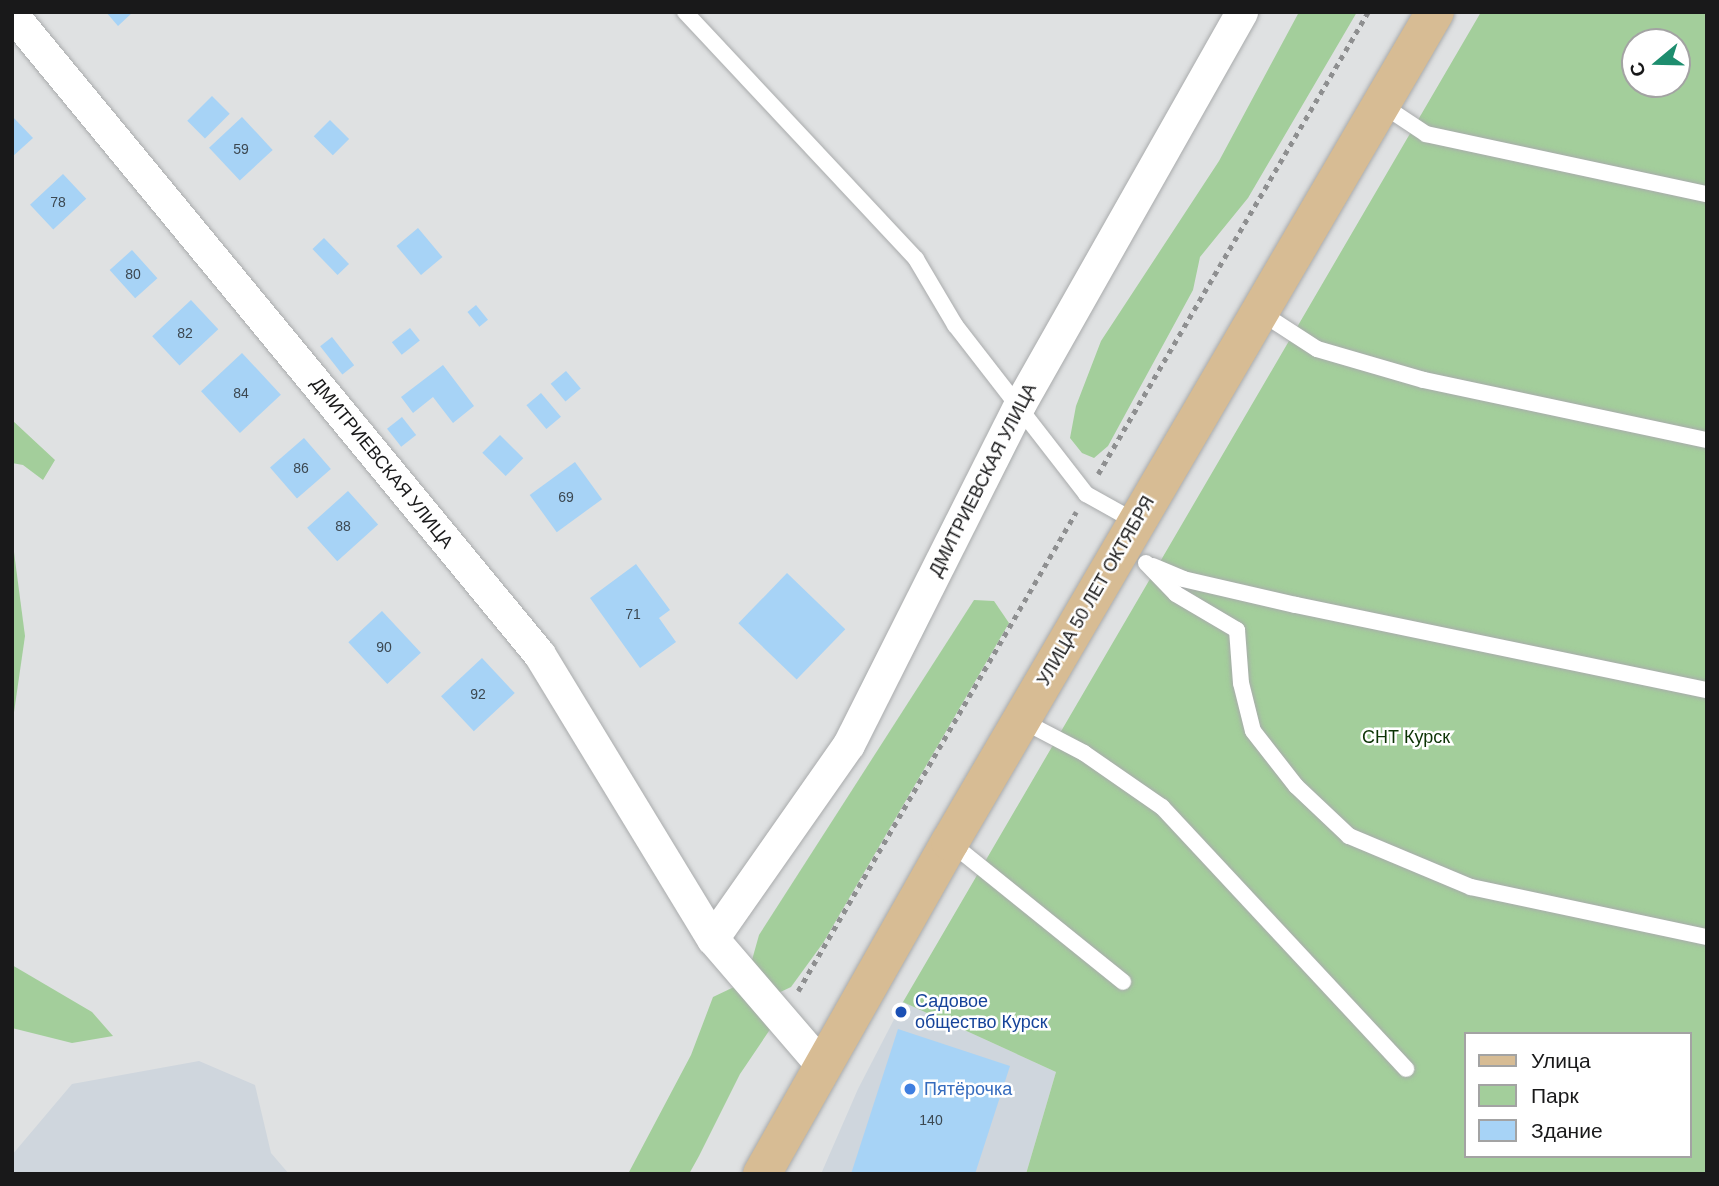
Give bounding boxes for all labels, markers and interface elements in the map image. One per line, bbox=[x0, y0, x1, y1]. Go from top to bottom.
north arrow bbox=[1621, 28, 1691, 98]
text: С bbox=[1625, 59, 1650, 79]
house number: 59 bbox=[233, 141, 249, 157]
house number: 78 bbox=[50, 194, 66, 210]
house number: 80 bbox=[125, 266, 141, 282]
house number: 82 bbox=[177, 325, 193, 341]
street label: ДМИТРИЕВСКАЯ УЛИЦА bbox=[306, 373, 458, 553]
street label: ДМИТРИЕВСКАЯ УЛИЦА bbox=[925, 380, 1041, 580]
house number: 84 bbox=[233, 385, 249, 401]
house number: 86 bbox=[293, 460, 309, 476]
house number: 69 bbox=[558, 489, 574, 505]
street label: УЛИЦА 50 ЛЕТ ОКТЯБРЯ bbox=[1033, 492, 1159, 690]
house number: 88 bbox=[335, 518, 351, 534]
house number: 71 bbox=[625, 606, 641, 622]
house number: 90 bbox=[376, 639, 392, 655]
house number: 92 bbox=[470, 686, 486, 702]
park label: СНТ Курск bbox=[1362, 726, 1450, 748]
place label: Садовое общество Курск bbox=[915, 991, 1048, 1034]
marker: Садовое общество Курск bbox=[893, 1004, 909, 1020]
legend bbox=[1464, 1032, 1691, 1158]
text: Улица bbox=[1531, 1049, 1591, 1072]
place label: Пятёрочка bbox=[924, 1078, 1012, 1100]
marker: Пятёрочка bbox=[902, 1081, 918, 1097]
text: Парк bbox=[1531, 1084, 1579, 1107]
house number: 140 bbox=[919, 1112, 943, 1128]
text: Здание bbox=[1531, 1119, 1603, 1142]

